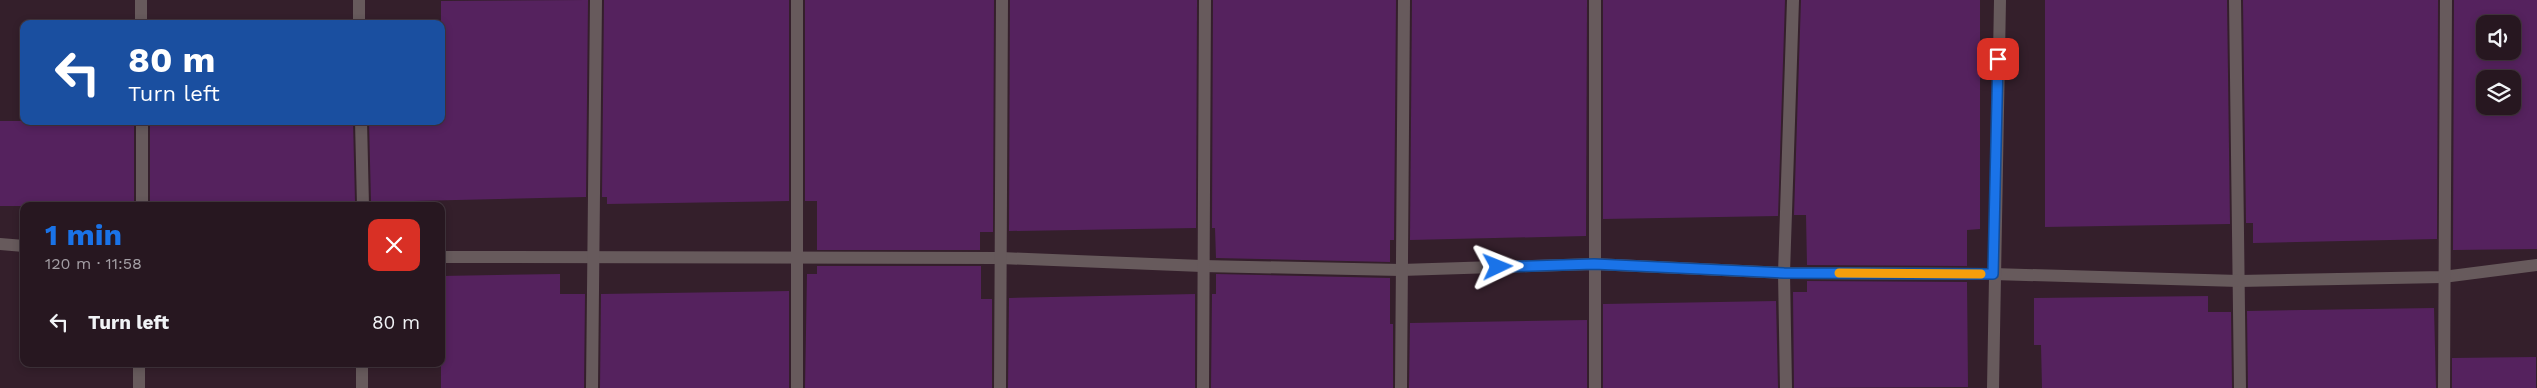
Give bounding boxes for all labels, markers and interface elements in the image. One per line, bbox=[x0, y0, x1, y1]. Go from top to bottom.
map controls bbox=[2476, 15, 2521, 115]
button: sound bbox=[2476, 15, 2521, 60]
pin bbox=[1977, 38, 2019, 80]
text: 80 m bbox=[128, 39, 215, 81]
icon: left bbox=[45, 40, 110, 105]
icon: arrive bbox=[1984, 45, 2012, 73]
button: layers bbox=[2476, 70, 2521, 115]
text: Turn left bbox=[128, 81, 220, 106]
text: 1 min bbox=[45, 217, 122, 252]
button: close bbox=[368, 219, 420, 271]
position arrow bbox=[1471, 240, 1523, 292]
text: 120 m · 11:58 bbox=[45, 254, 142, 273]
icon: left bbox=[45, 308, 73, 336]
text: Turn left bbox=[88, 311, 169, 334]
text: 80 m bbox=[372, 311, 420, 334]

